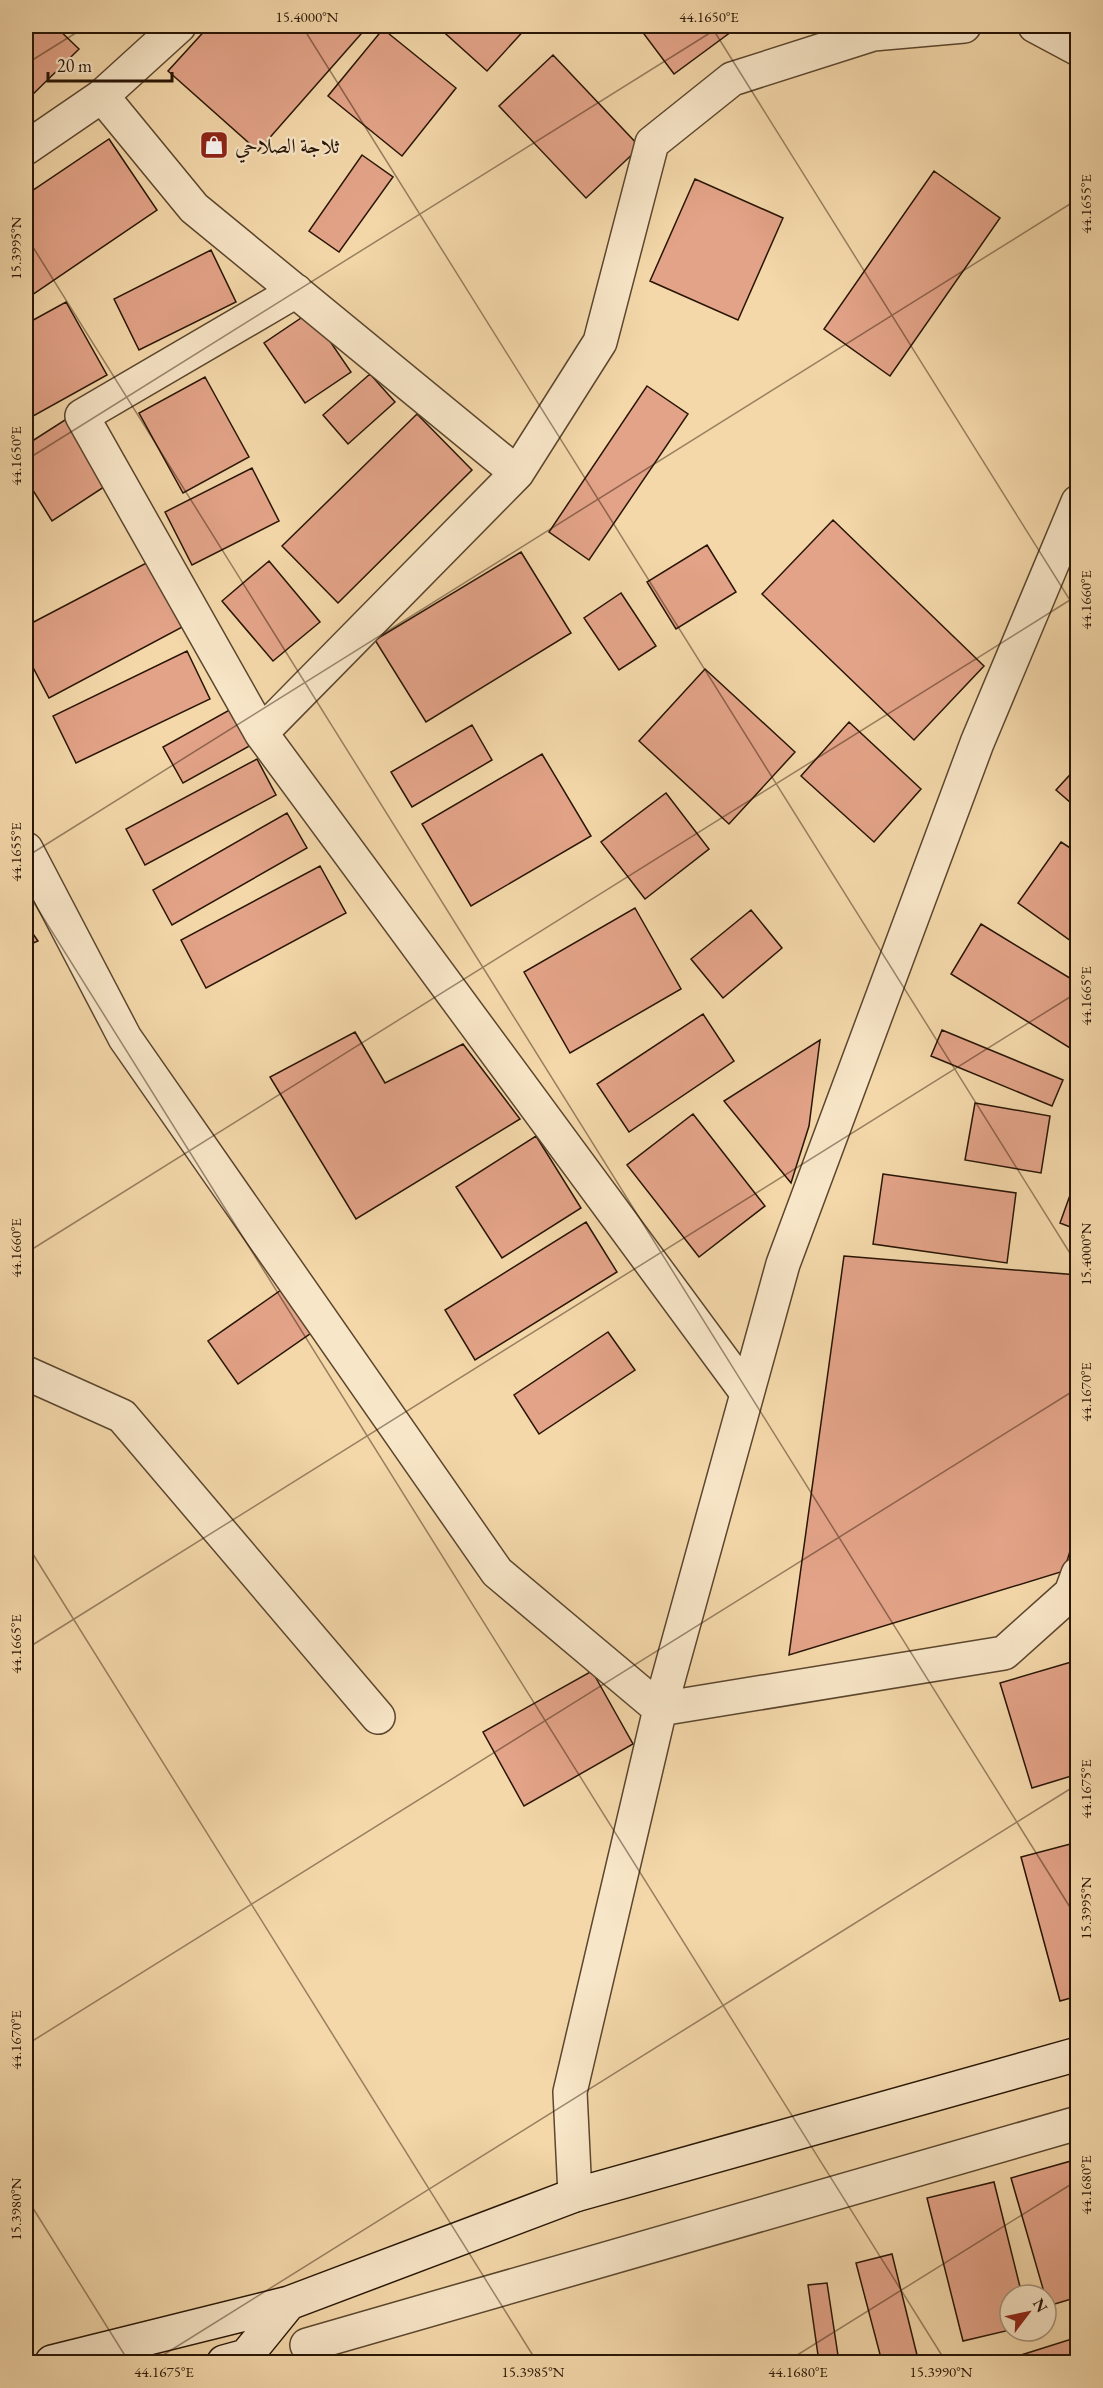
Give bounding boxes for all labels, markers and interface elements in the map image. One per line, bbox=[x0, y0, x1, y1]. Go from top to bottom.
text: 15.4000°N bbox=[276, 7, 339, 26]
text: 44.1650°E bbox=[679, 7, 739, 26]
scale bar bbox=[48, 45, 172, 83]
text: 20 m bbox=[57, 54, 92, 77]
shop icon: ثلاجة الصلاحي bbox=[198, 129, 230, 161]
place label: ثلاجة الصلاحي bbox=[235, 132, 340, 163]
text: 44.1655°E bbox=[1076, 174, 1095, 234]
text: 15.3995°N bbox=[6, 216, 25, 279]
text: 44.1650°E bbox=[6, 426, 25, 486]
text: 44.1660°E bbox=[1076, 570, 1095, 630]
text: 44.1655°E bbox=[6, 822, 25, 882]
text: 44.1665°E bbox=[1076, 966, 1095, 1026]
text: 44.1660°E bbox=[6, 1218, 25, 1278]
text: 15.4000°N bbox=[1076, 1222, 1095, 1285]
text: 44.1670°E bbox=[1076, 1362, 1095, 1422]
text: 44.1665°E bbox=[6, 1614, 25, 1674]
text: 44.1675°E bbox=[1076, 1759, 1095, 1819]
text: 15.3995°N bbox=[1076, 1876, 1095, 1939]
text: 44.1670°E bbox=[6, 2010, 25, 2070]
text: 44.1680°E bbox=[1076, 2155, 1095, 2215]
text: 15.3980°N bbox=[6, 2177, 25, 2240]
north arrow bbox=[998, 2283, 1058, 2343]
text: N bbox=[1028, 2294, 1053, 2316]
text: 44.1675°E bbox=[134, 2362, 194, 2381]
text: 15.3985°N bbox=[502, 2362, 565, 2381]
text: 44.1680°E bbox=[768, 2362, 828, 2381]
text: 15.3990°N bbox=[910, 2362, 973, 2381]

